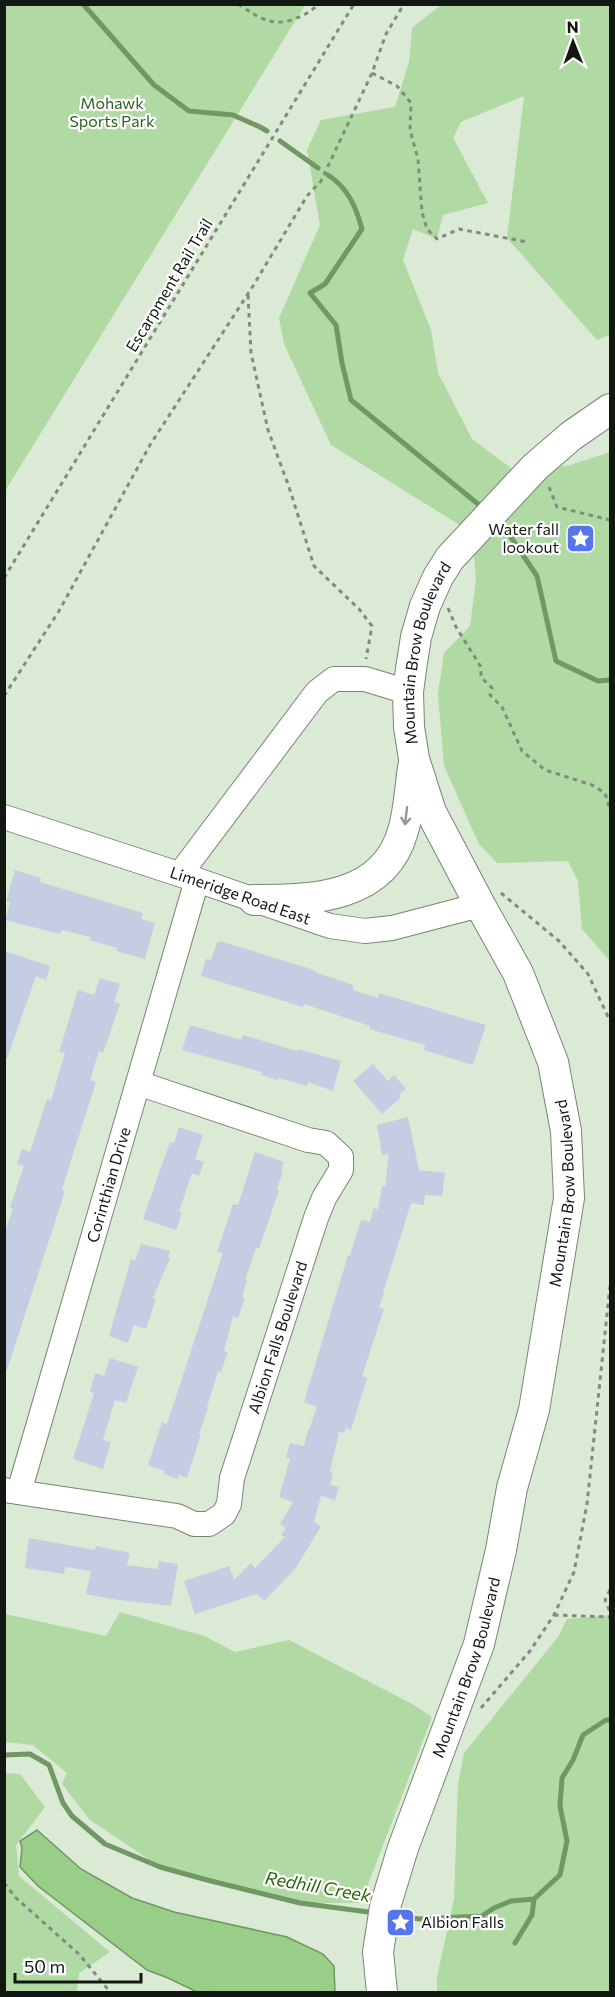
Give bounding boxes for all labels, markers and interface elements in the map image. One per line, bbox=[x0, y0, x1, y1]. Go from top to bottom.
north arrow bbox=[543, 12, 603, 72]
text: N bbox=[567, 17, 579, 36]
park label: Mohawk Sports Park bbox=[69, 93, 155, 130]
street label: Escarpment Rail Trail bbox=[121, 215, 216, 355]
place label: Water fall lookout bbox=[488, 519, 559, 556]
place icon: Water fall lookout bbox=[564, 522, 596, 554]
street label: Mountain Brow Boulevard bbox=[398, 558, 454, 746]
one-way arrow bbox=[400, 806, 411, 826]
street label: Limeridge Road East bbox=[168, 862, 314, 928]
street label: Mountain Brow Boulevard bbox=[544, 1098, 578, 1288]
street label: Corinthian Drive bbox=[82, 1125, 134, 1245]
street label: Albion Falls Boulevard bbox=[243, 1258, 311, 1416]
street label: Mountain Brow Boulevard bbox=[428, 1575, 503, 1760]
water label: Redhill Creek bbox=[264, 1866, 374, 1906]
place icon: Albion Falls bbox=[384, 1906, 416, 1938]
place label: Albion Falls bbox=[421, 1912, 504, 1931]
scale bar bbox=[15, 1946, 141, 1984]
text: 50 m bbox=[24, 1955, 65, 1977]

